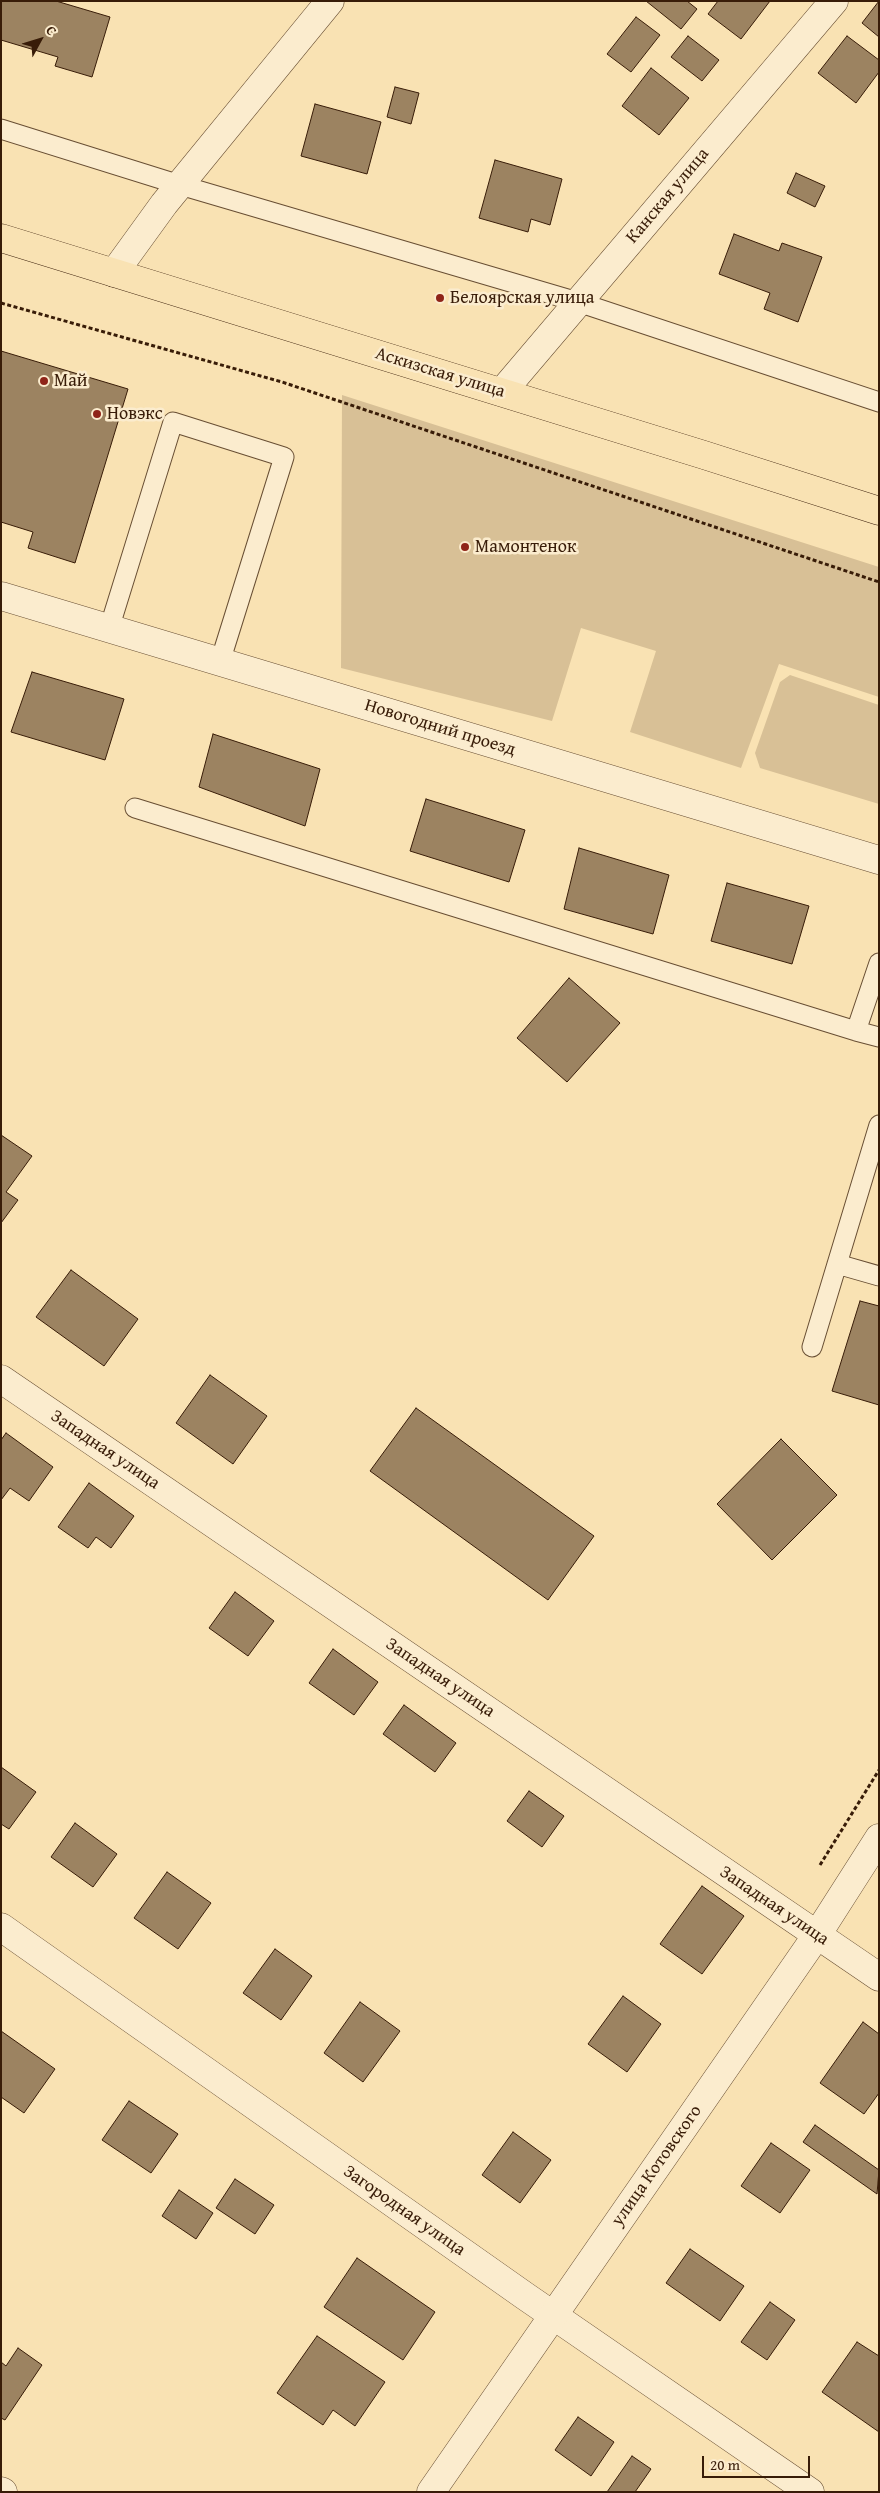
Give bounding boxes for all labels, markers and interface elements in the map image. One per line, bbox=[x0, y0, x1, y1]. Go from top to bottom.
north arrow bbox=[15, 15, 65, 65]
text: С bbox=[41, 21, 62, 40]
street label: Канская улица bbox=[622, 144, 714, 248]
place label: Белоярская улица bbox=[450, 287, 594, 309]
marker: Белоярская улица bbox=[434, 292, 446, 304]
street label: Аскизская улица bbox=[373, 343, 507, 403]
place label: Май bbox=[54, 370, 87, 392]
marker: Май bbox=[38, 375, 50, 387]
place label: Новэкс bbox=[107, 403, 163, 425]
marker: Новэкс bbox=[91, 408, 103, 420]
place label: Мамонтенок bbox=[475, 536, 576, 558]
marker: Мамонтенок bbox=[459, 541, 471, 553]
street label: Новогодний проезд bbox=[362, 695, 518, 761]
street label: Западная улица bbox=[46, 1406, 164, 1494]
street label: Западная улица bbox=[381, 1634, 499, 1722]
street label: Западная улица bbox=[715, 1862, 833, 1950]
street label: улица Котовского bbox=[607, 2101, 707, 2231]
street label: Загородная улица bbox=[339, 2161, 469, 2261]
scale bar bbox=[705, 2446, 812, 2478]
text: 20 m bbox=[710, 2454, 740, 2475]

